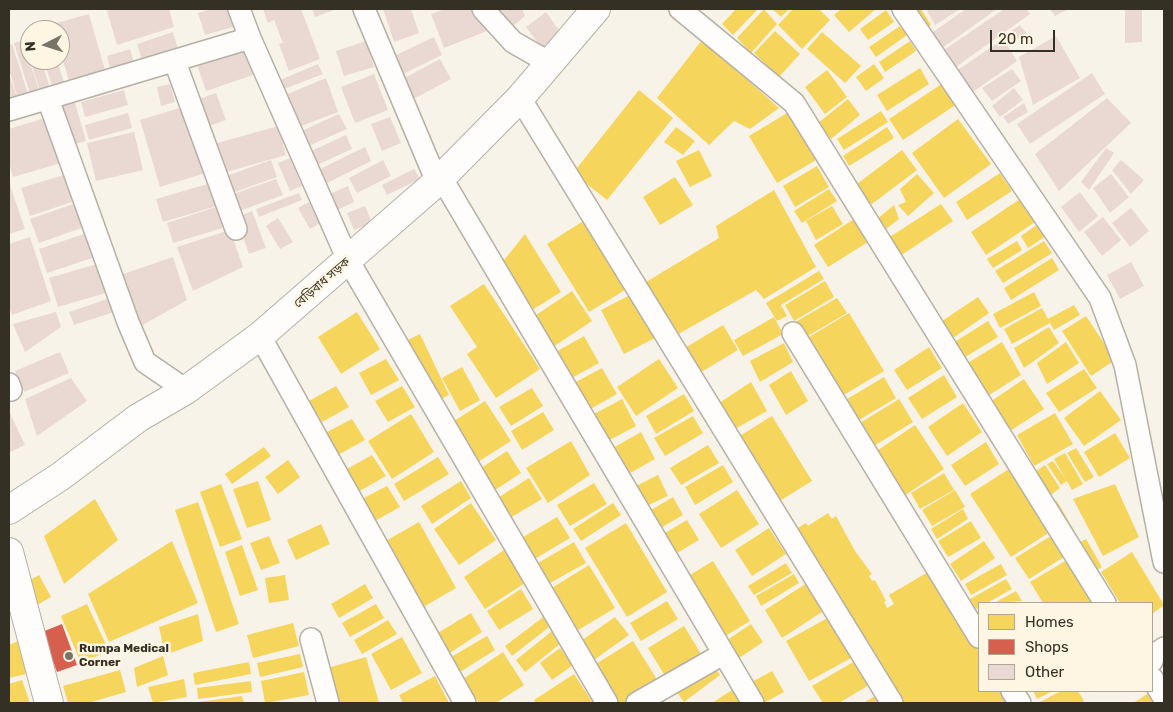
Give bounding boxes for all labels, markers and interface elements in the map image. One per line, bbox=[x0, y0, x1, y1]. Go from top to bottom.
north arrow bbox=[20, 20, 70, 70]
scale bar bbox=[993, 20, 1058, 52]
text: 20 m bbox=[998, 30, 1033, 48]
text: N bbox=[22, 41, 39, 52]
street label: বেড়িবাধ সড়ক bbox=[291, 255, 353, 311]
legend bbox=[978, 602, 1153, 692]
text: Homes bbox=[1025, 613, 1074, 631]
text: Shops bbox=[1025, 638, 1069, 656]
place label: Rumpa Medical Corner bbox=[79, 642, 169, 670]
marker: Rumpa Medical Corner bbox=[63, 650, 75, 662]
text: Other bbox=[1025, 663, 1064, 681]

